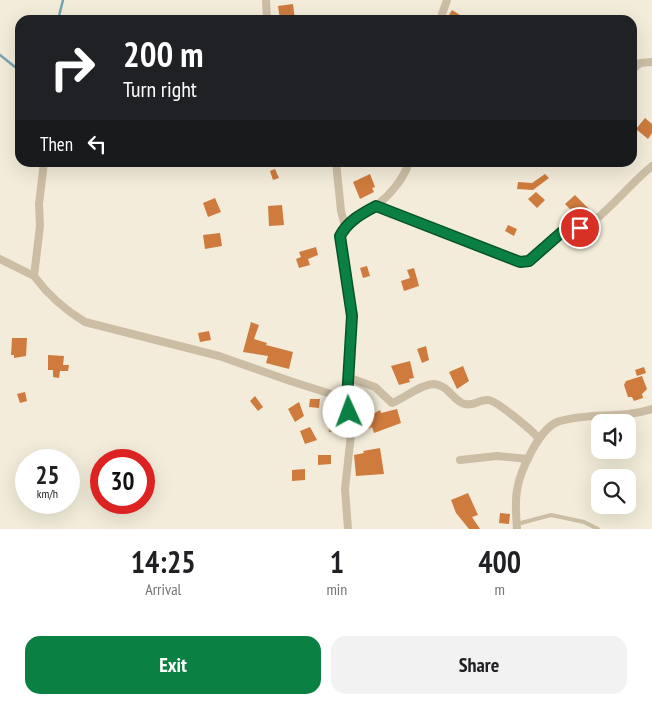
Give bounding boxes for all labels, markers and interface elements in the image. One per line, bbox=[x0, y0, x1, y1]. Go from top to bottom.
text: 200 m bbox=[123, 31, 204, 77]
icon: right bbox=[40, 35, 105, 100]
text: Turn right bbox=[123, 75, 197, 103]
icon: left bbox=[83, 130, 111, 158]
text: Then bbox=[40, 132, 73, 156]
pin bbox=[559, 207, 601, 249]
icon: arrive bbox=[566, 214, 594, 242]
position arrow bbox=[322, 385, 374, 437]
map controls bbox=[591, 414, 636, 514]
button: sound bbox=[591, 414, 636, 459]
speed limit sign: 30 bbox=[90, 449, 155, 514]
text: 25 bbox=[36, 459, 59, 491]
button: search bbox=[591, 469, 636, 514]
text: km/h bbox=[37, 486, 58, 501]
text: 14:25 bbox=[131, 542, 196, 581]
text: 1 bbox=[330, 542, 344, 581]
text: 400 bbox=[478, 542, 521, 581]
text: Arrival bbox=[145, 579, 181, 599]
text: min bbox=[326, 579, 347, 599]
text: m bbox=[494, 579, 505, 599]
button: Exit bbox=[25, 636, 321, 694]
button: Share bbox=[331, 636, 627, 694]

